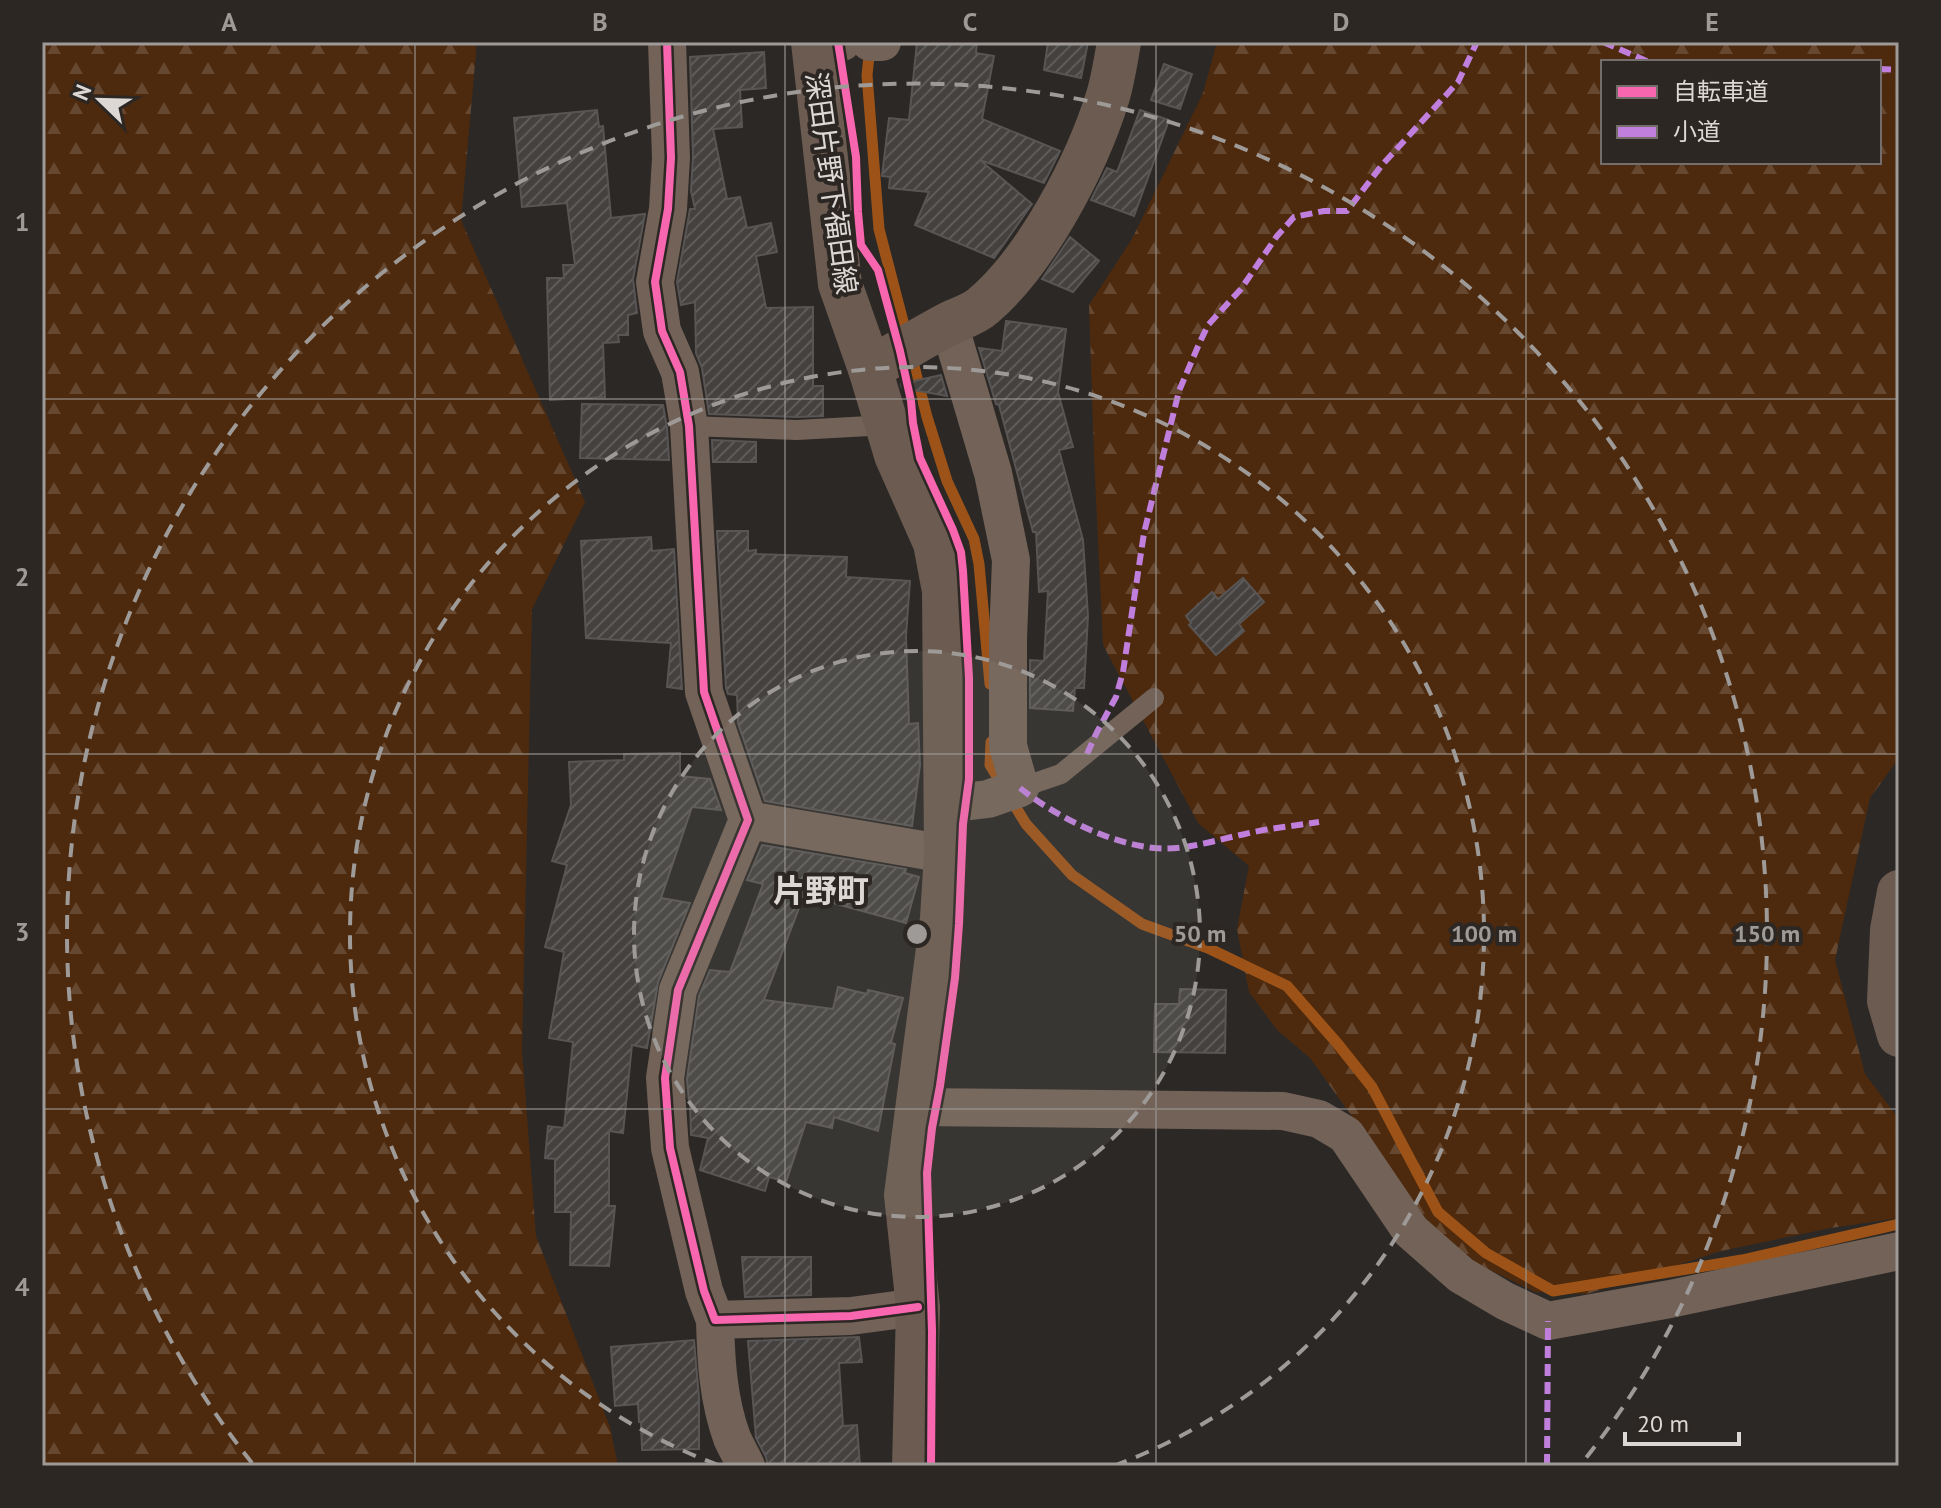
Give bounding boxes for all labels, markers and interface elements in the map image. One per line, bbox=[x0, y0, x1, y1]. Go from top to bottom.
text: A bbox=[221, 5, 237, 38]
text: B bbox=[592, 5, 608, 38]
text: C bbox=[963, 5, 977, 38]
text: D bbox=[1333, 5, 1349, 38]
text: E bbox=[1705, 5, 1719, 38]
north arrow bbox=[60, 60, 140, 140]
legend bbox=[1601, 60, 1881, 164]
street label: 深田片野下福田線 bbox=[798, 70, 866, 296]
text: 自転車道 bbox=[1673, 76, 1769, 107]
text: N bbox=[66, 80, 97, 104]
text: 小道 bbox=[1673, 116, 1721, 147]
text: 1 bbox=[15, 205, 29, 238]
text: 2 bbox=[15, 560, 29, 593]
district label: 片野町 bbox=[773, 869, 869, 911]
text: 3 bbox=[15, 915, 29, 948]
text: 50 m bbox=[1174, 918, 1226, 949]
text: 100 m bbox=[1451, 918, 1517, 949]
text: 150 m bbox=[1734, 918, 1800, 949]
centre of rings bbox=[903, 920, 931, 948]
text: 4 bbox=[15, 1270, 30, 1303]
scale bar bbox=[1625, 1396, 1739, 1446]
text: 20 m bbox=[1637, 1408, 1689, 1439]

